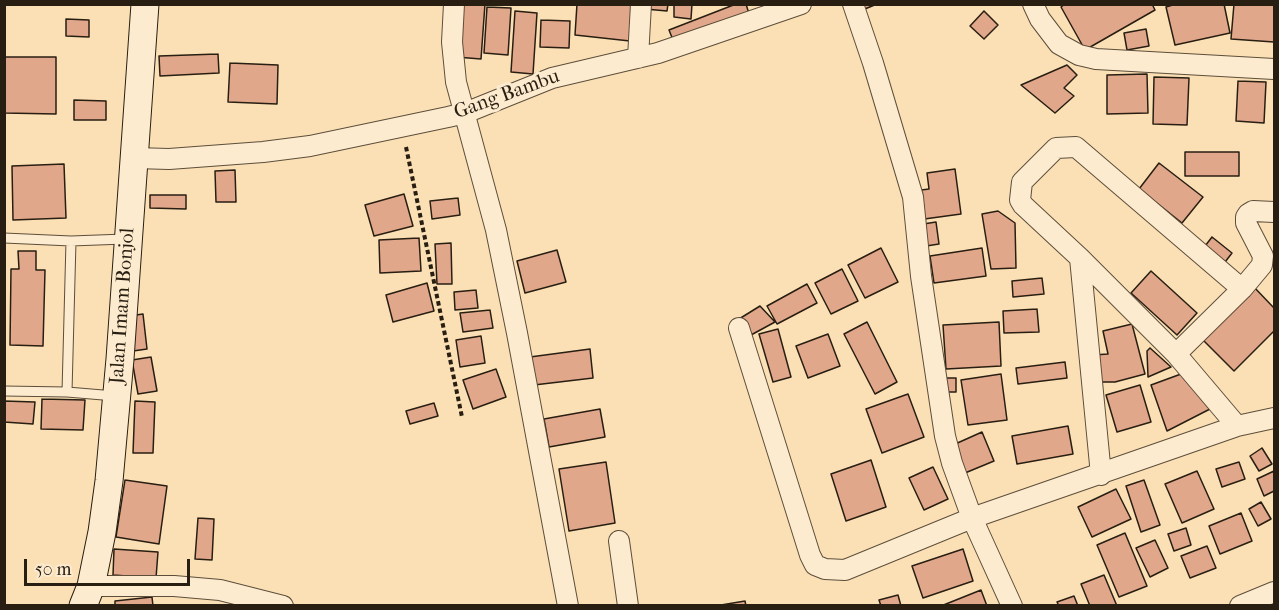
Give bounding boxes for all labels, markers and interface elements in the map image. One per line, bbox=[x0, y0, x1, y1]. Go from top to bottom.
street label: Gang Bambu bbox=[451, 65, 563, 125]
street label: Jalan Imam Bonjol bbox=[106, 227, 140, 385]
scale bar bbox=[27, 547, 194, 585]
text: 50 m bbox=[35, 559, 71, 580]

